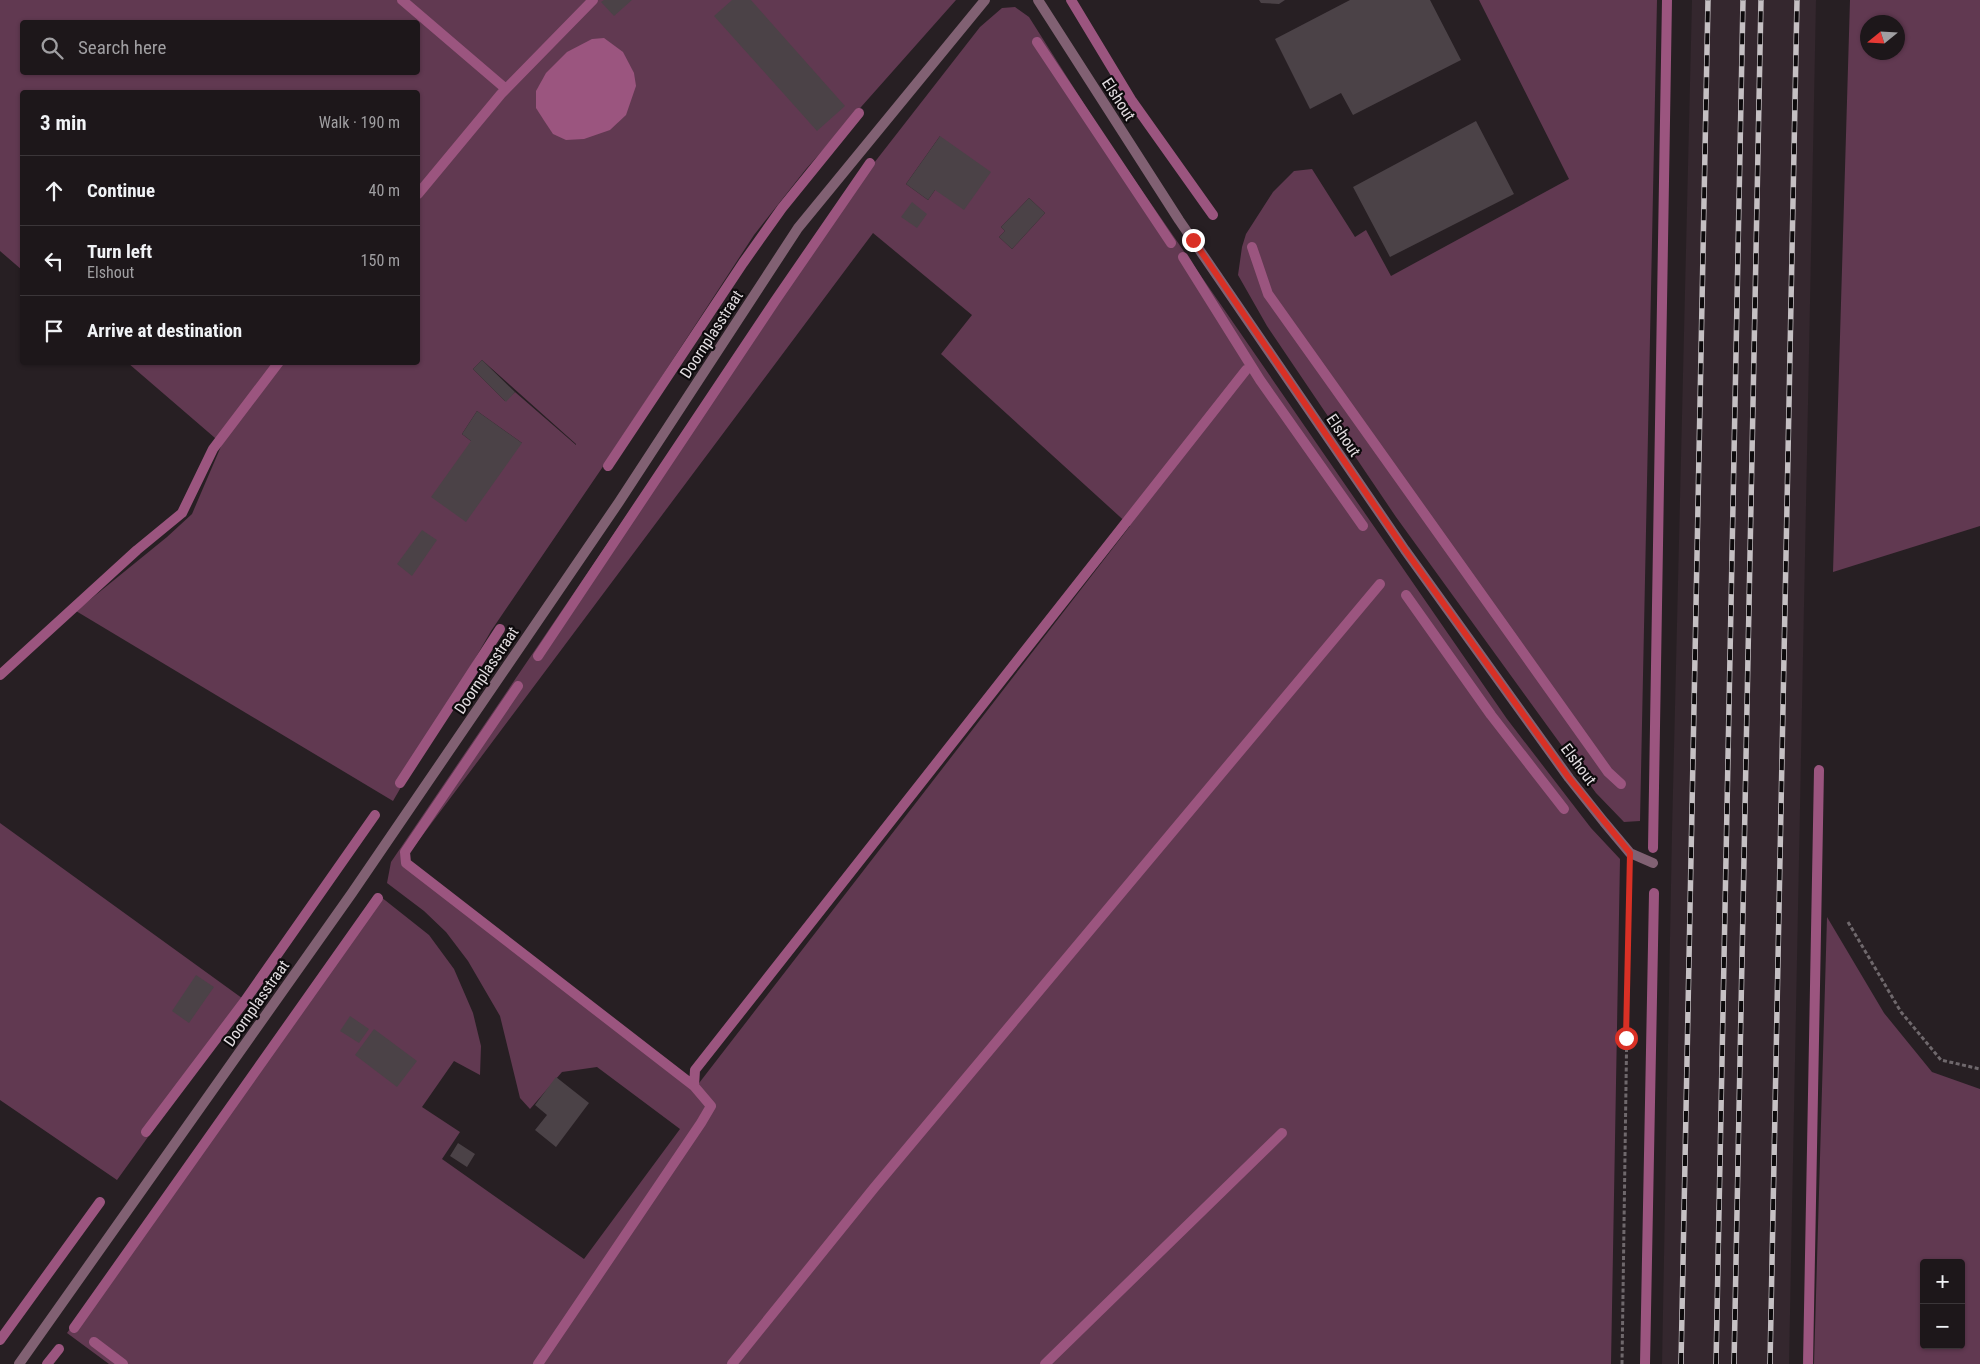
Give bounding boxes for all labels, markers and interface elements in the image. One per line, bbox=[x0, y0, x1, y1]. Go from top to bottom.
north arrow bbox=[1860, 15, 1905, 60]
search box bbox=[20, 20, 420, 75]
icon: search bbox=[38, 34, 66, 62]
text: Search here bbox=[78, 36, 166, 59]
street label: Elshout bbox=[1098, 74, 1140, 124]
text: 3 min bbox=[40, 111, 87, 135]
text: Walk · 190 m bbox=[319, 113, 400, 132]
icon: ahead bbox=[40, 177, 68, 205]
text: Continue bbox=[87, 179, 155, 202]
text: 40 m bbox=[368, 181, 400, 200]
route end bbox=[1182, 229, 1205, 252]
text: Turn left bbox=[87, 240, 152, 263]
icon: left bbox=[40, 247, 68, 275]
text: 150 m bbox=[361, 251, 400, 270]
text: Elshout bbox=[87, 263, 134, 282]
street label: Doornplasstraat bbox=[676, 287, 747, 382]
icon: arrive bbox=[40, 317, 68, 345]
text: Arrive at destination bbox=[87, 319, 242, 342]
street label: Elshout bbox=[1323, 410, 1365, 460]
street label: Doornplasstraat bbox=[450, 623, 523, 717]
street label: Elshout bbox=[1557, 740, 1601, 789]
street label: Doornplasstraat bbox=[220, 956, 293, 1050]
route start bbox=[1615, 1027, 1638, 1050]
map controls bbox=[1920, 1259, 1965, 1349]
button: + bbox=[1920, 1259, 1965, 1304]
button: − bbox=[1920, 1304, 1965, 1349]

